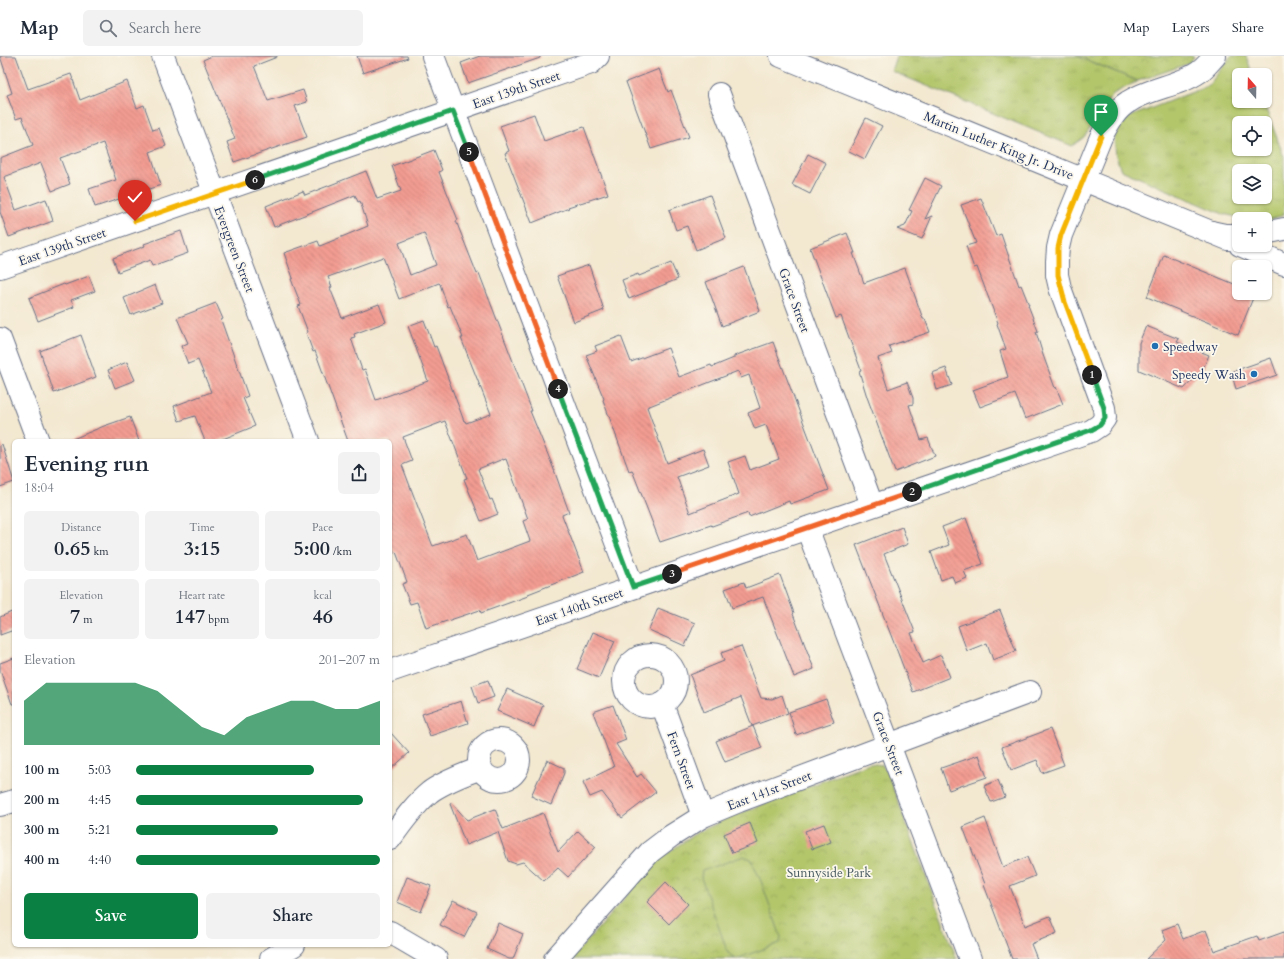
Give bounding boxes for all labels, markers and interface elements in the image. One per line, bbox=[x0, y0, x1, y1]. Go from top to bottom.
search box bbox=[83, 10, 363, 46]
text: Map bbox=[20, 15, 59, 41]
icon: search bbox=[97, 17, 119, 39]
text: Search here bbox=[129, 18, 201, 38]
text: Map bbox=[1123, 18, 1150, 37]
text: Layers bbox=[1172, 18, 1210, 37]
text: Share bbox=[1232, 18, 1264, 37]
street label: East 139th Street bbox=[470, 67, 563, 113]
north arrow bbox=[1232, 68, 1272, 108]
map controls bbox=[1232, 68, 1272, 300]
pin bbox=[1084, 95, 1118, 136]
icon: arrive bbox=[1090, 101, 1112, 123]
street label: Martin Luther King Jr. Drive bbox=[921, 108, 1076, 184]
button: locate bbox=[1232, 116, 1272, 156]
pin: 5 bbox=[459, 142, 479, 162]
text: 5 bbox=[466, 144, 472, 159]
button: layers bbox=[1232, 164, 1272, 204]
pin: 6 bbox=[245, 170, 265, 190]
text: 6 bbox=[252, 172, 258, 187]
pin bbox=[118, 180, 152, 221]
icon: check bbox=[124, 186, 146, 208]
street label: Evergreen Street bbox=[209, 204, 259, 295]
button: + bbox=[1232, 212, 1272, 252]
street label: East 139th Street bbox=[16, 224, 109, 270]
button: − bbox=[1232, 260, 1272, 300]
street label: Grace Street bbox=[774, 266, 814, 335]
place label: Speedway bbox=[1163, 338, 1218, 356]
marker: Speedway bbox=[1150, 341, 1160, 351]
pin: 1 bbox=[1082, 365, 1102, 385]
place label: Speedy Wash bbox=[1172, 366, 1246, 384]
text: 1 bbox=[1089, 367, 1095, 382]
marker: Speedy Wash bbox=[1249, 369, 1259, 379]
pin: 4 bbox=[548, 379, 568, 399]
text: 4 bbox=[555, 381, 561, 396]
text: Evening run bbox=[24, 449, 149, 479]
button: share bbox=[338, 452, 380, 494]
text: 18:04 bbox=[24, 479, 54, 497]
pin: 2 bbox=[902, 482, 922, 502]
text: 2 bbox=[909, 484, 915, 499]
text: Distance bbox=[61, 520, 101, 535]
text: Time bbox=[189, 520, 215, 535]
text: Pace bbox=[312, 520, 333, 535]
text: 0.65 bbox=[54, 535, 91, 562]
text: 3:15 bbox=[184, 535, 220, 562]
text: 5:00 bbox=[294, 535, 330, 562]
text: km bbox=[91, 544, 109, 559]
text: /km bbox=[330, 544, 352, 559]
pin: 3 bbox=[662, 564, 682, 584]
text: 3 bbox=[669, 566, 675, 581]
street label: East 140th Street bbox=[533, 584, 626, 630]
text: Elevation bbox=[59, 588, 103, 603]
text: Heart rate bbox=[179, 588, 225, 603]
text: kcal bbox=[313, 588, 332, 603]
text: 7 bbox=[70, 603, 80, 630]
text: 147 bbox=[175, 603, 205, 630]
text: 46 bbox=[312, 603, 333, 630]
text: m bbox=[80, 612, 93, 627]
text: bpm bbox=[205, 612, 229, 627]
text: Elevation bbox=[24, 651, 76, 669]
text: 201–207 m bbox=[318, 651, 380, 669]
street label: Grace Street bbox=[868, 709, 909, 778]
street label: Fern Street bbox=[662, 729, 700, 792]
text: 100 m bbox=[24, 761, 59, 779]
text: 5:03 bbox=[88, 761, 111, 779]
street label: East 141st Street bbox=[725, 767, 814, 815]
text: 200 m bbox=[24, 791, 59, 809]
text: 4:45 bbox=[88, 791, 111, 809]
text: 300 m bbox=[24, 821, 59, 839]
text: 5:21 bbox=[88, 821, 111, 839]
text: 400 m bbox=[24, 851, 59, 869]
text: 4:40 bbox=[88, 851, 111, 869]
park label: Sunnyside Park bbox=[787, 864, 871, 882]
button: Save bbox=[24, 893, 198, 939]
button: Share bbox=[206, 893, 380, 939]

